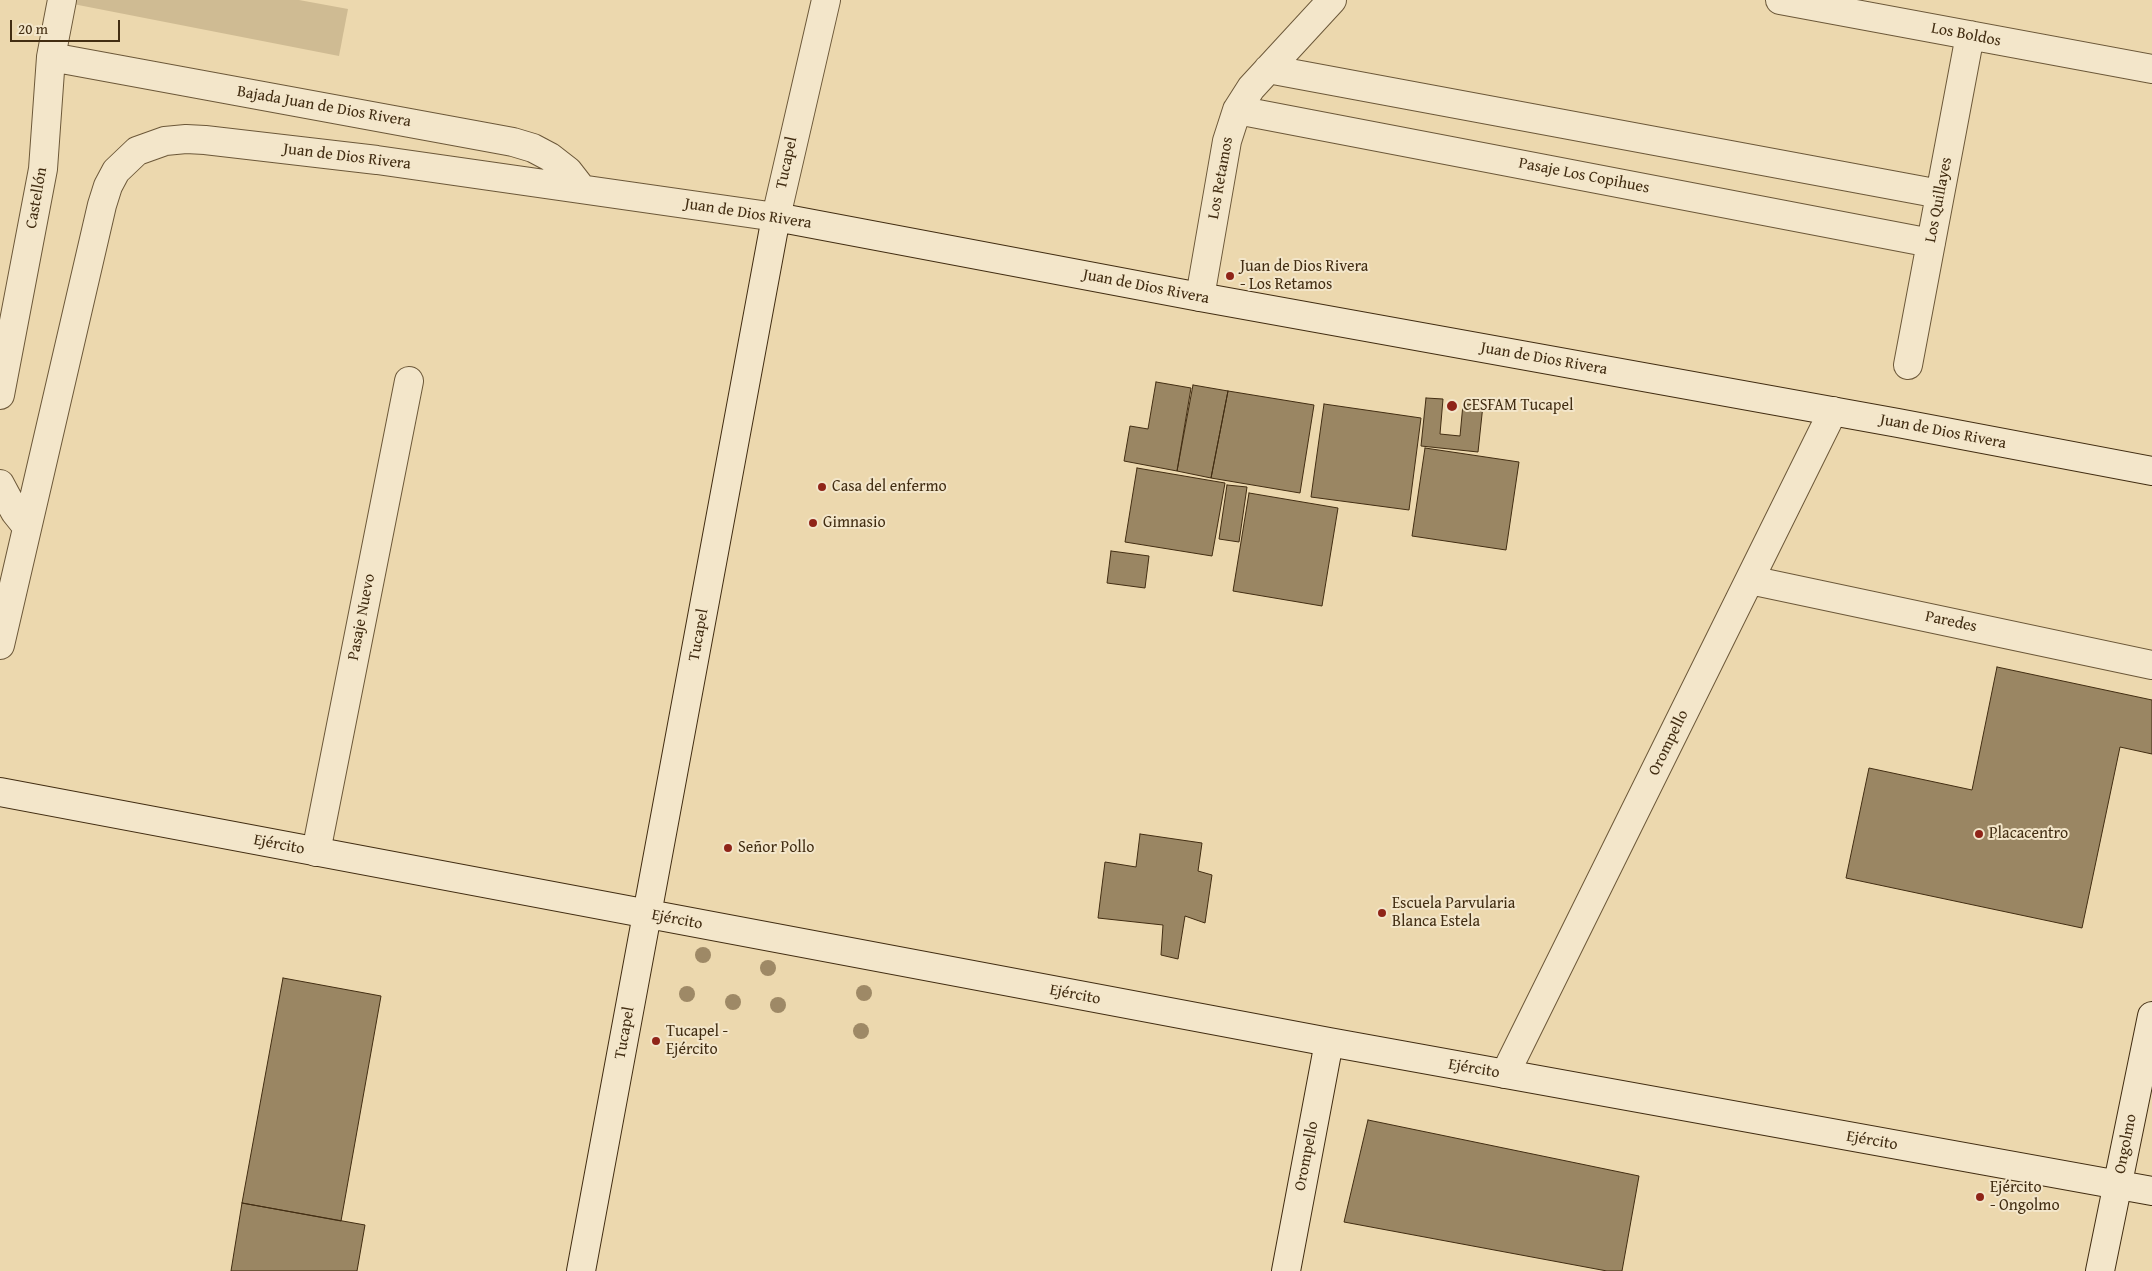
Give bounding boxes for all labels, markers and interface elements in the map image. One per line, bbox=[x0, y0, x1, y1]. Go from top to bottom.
scale bar bbox=[12, 10, 122, 42]
text: 20 m bbox=[18, 18, 48, 39]
street label: Los Boldos bbox=[1930, 19, 2002, 51]
street label: Bajada Juan de Dios Rivera bbox=[235, 82, 413, 132]
street label: Tucapel bbox=[772, 135, 802, 191]
street label: Los Retamos bbox=[1204, 135, 1238, 221]
street label: Juan de Dios Rivera bbox=[282, 140, 412, 174]
street label: Pasaje Los Copihues bbox=[1517, 154, 1651, 198]
street label: Los Quillayes bbox=[1921, 156, 1957, 244]
street label: Castellón bbox=[22, 166, 52, 230]
street label: Juan de Dios Rivera bbox=[683, 194, 813, 234]
place label: Juan de Dios Rivera - Los Retamos bbox=[1240, 257, 1368, 295]
street label: Juan de Dios Rivera bbox=[1081, 265, 1211, 309]
marker: Juan de Dios Rivera - Los Retamos bbox=[1224, 270, 1236, 282]
street label: Juan de Dios Rivera bbox=[1479, 338, 1609, 380]
place label: CESFAM Tucapel bbox=[1463, 396, 1573, 416]
marker: CESFAM Tucapel bbox=[1445, 399, 1459, 413]
street label: Juan de Dios Rivera bbox=[1878, 410, 2008, 454]
place label: Casa del enfermo bbox=[832, 477, 947, 497]
marker: Casa del enfermo bbox=[816, 481, 828, 493]
place label: Gimnasio bbox=[823, 513, 886, 533]
marker: Gimnasio bbox=[807, 517, 819, 529]
street label: Pasaje Nuevo bbox=[344, 572, 380, 662]
street label: Tucapel bbox=[685, 607, 713, 663]
street label: Paredes bbox=[1923, 607, 1979, 637]
street label: Orompello bbox=[1645, 707, 1693, 779]
place label: Placacentro bbox=[1989, 824, 2068, 844]
marker: Placacentro bbox=[1973, 828, 1985, 840]
street label: Ejército bbox=[252, 831, 306, 859]
place label: Señor Pollo bbox=[738, 838, 814, 858]
marker: Señor Pollo bbox=[722, 842, 734, 854]
place label: Escuela Parvularia Blanca Estela bbox=[1392, 894, 1515, 932]
street label: Ejército bbox=[650, 906, 704, 934]
marker: Escuela Parvularia Blanca Estela bbox=[1376, 907, 1388, 919]
street label: Ejército bbox=[1048, 981, 1102, 1009]
street label: Tucapel bbox=[611, 1005, 639, 1061]
place label: Tucapel - Ejército bbox=[666, 1022, 728, 1060]
marker: Tucapel - Ejército bbox=[650, 1035, 662, 1047]
street label: Ejército bbox=[1447, 1055, 1501, 1083]
street label: Ongolmo bbox=[2111, 1112, 2141, 1176]
street label: Orompello bbox=[1291, 1120, 1323, 1192]
street label: Ejército bbox=[1845, 1127, 1899, 1155]
place label: Ejército - Ongolmo bbox=[1990, 1178, 2060, 1216]
marker: Ejército - Ongolmo bbox=[1974, 1191, 1986, 1203]

